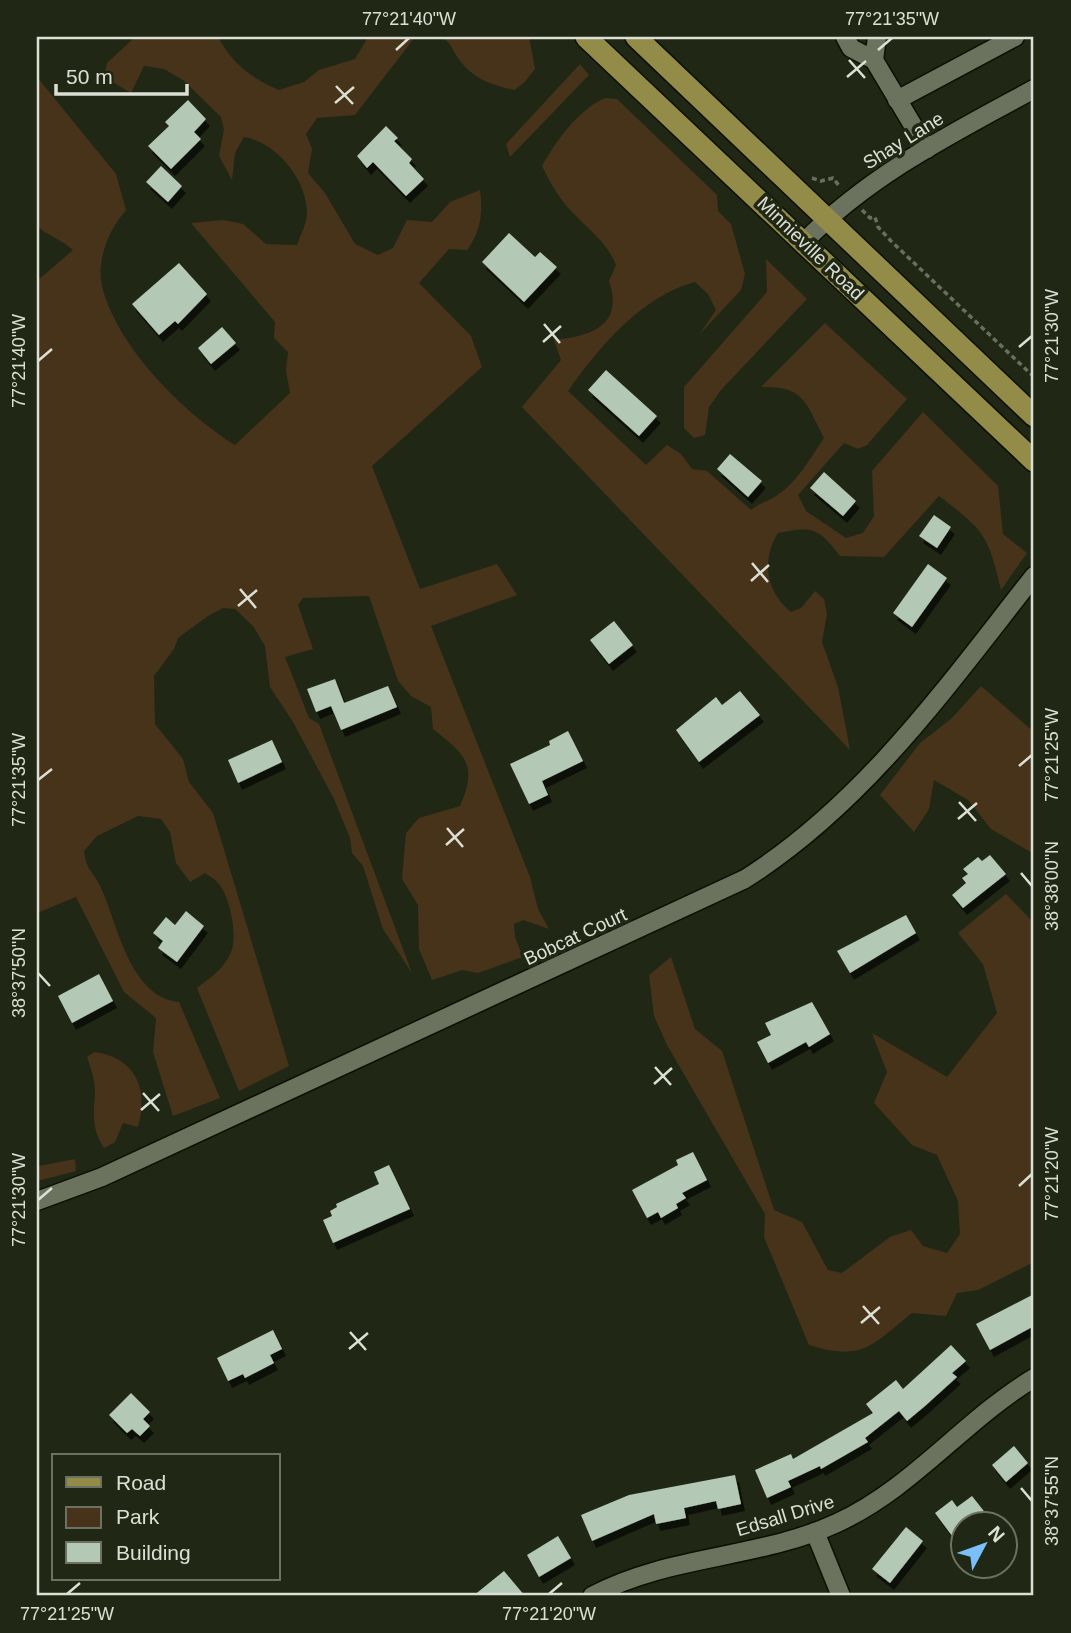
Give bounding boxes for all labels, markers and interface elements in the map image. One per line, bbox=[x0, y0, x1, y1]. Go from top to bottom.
text: 77°21'40"W bbox=[362, 9, 456, 29]
text: 77°21'35"W bbox=[845, 9, 939, 29]
scale bar bbox=[56, 52, 187, 96]
text: 50 m bbox=[66, 65, 113, 88]
street label: Shay Lane bbox=[859, 107, 947, 173]
street label: Minnieville Road bbox=[753, 192, 868, 304]
text: 77°21'30"W bbox=[1042, 289, 1062, 383]
text: 77°21'40"W bbox=[9, 314, 29, 408]
text: 77°21'25"W bbox=[1042, 708, 1062, 802]
text: 77°21'35"W bbox=[9, 733, 29, 827]
text: 38°38'00"N bbox=[1042, 841, 1062, 931]
street label: Bobcat Court bbox=[521, 903, 631, 969]
text: 38°37'50"N bbox=[9, 928, 29, 1018]
text: 77°21'20"W bbox=[1042, 1127, 1062, 1221]
text: 77°21'30"W bbox=[9, 1153, 29, 1247]
legend bbox=[52, 1454, 280, 1580]
text: 38°37'55"N bbox=[1042, 1456, 1062, 1546]
text: Road bbox=[116, 1471, 166, 1494]
street label: Edsall Drive bbox=[734, 1491, 837, 1540]
text: Park bbox=[116, 1505, 160, 1528]
north arrow bbox=[948, 1510, 1018, 1580]
text: N bbox=[984, 1522, 1009, 1546]
text: Building bbox=[116, 1541, 191, 1564]
text: 77°21'25"W bbox=[20, 1604, 114, 1624]
text: 77°21'20"W bbox=[502, 1604, 596, 1624]

